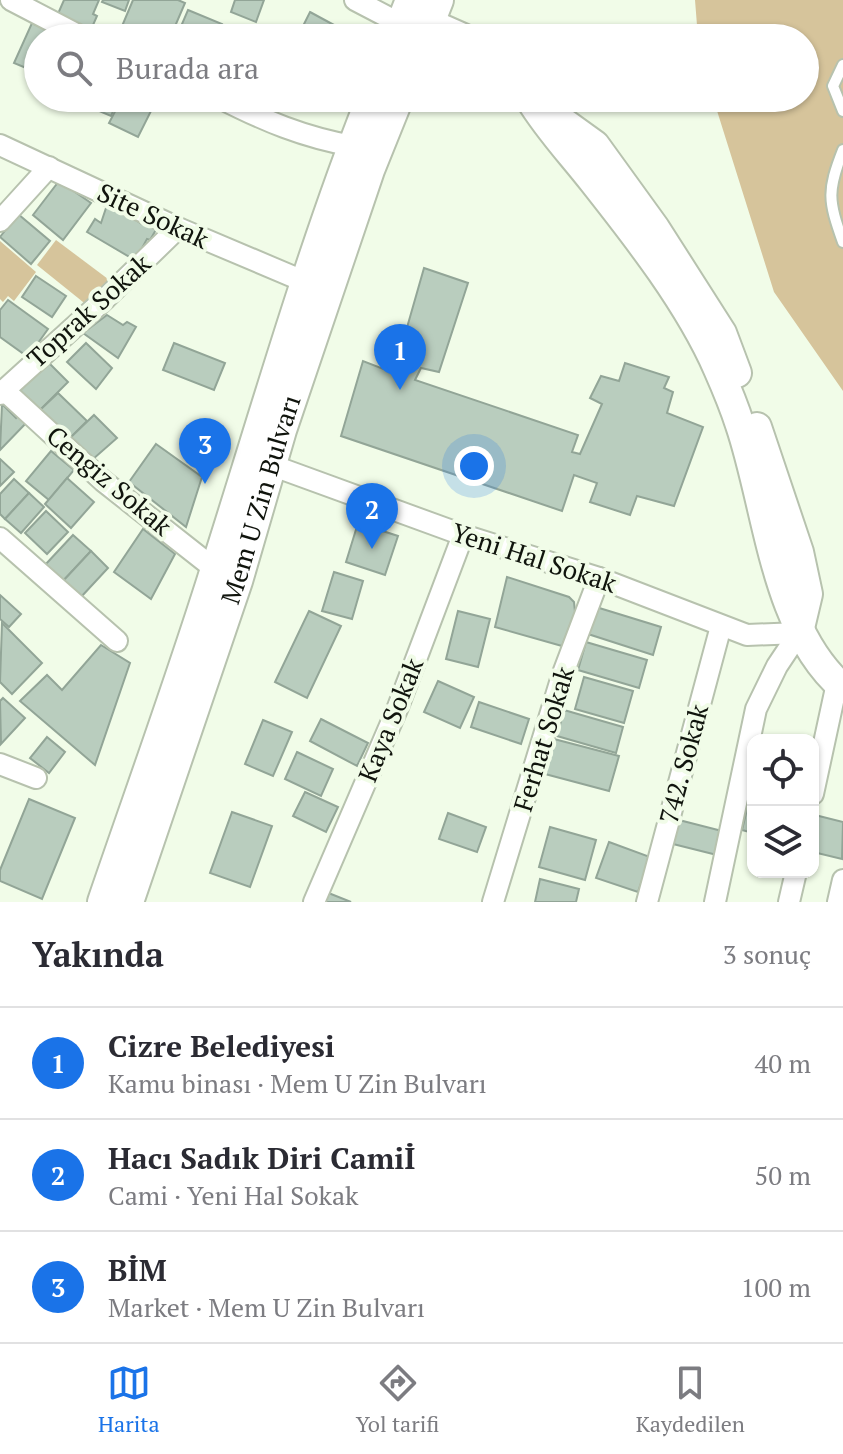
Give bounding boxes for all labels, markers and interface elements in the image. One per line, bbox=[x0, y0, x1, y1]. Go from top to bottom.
search box bbox=[24, 24, 819, 112]
icon: search bbox=[52, 46, 96, 90]
text: Burada ara bbox=[116, 48, 259, 88]
street label: Site Sokak bbox=[92, 175, 215, 256]
street label: Toprak Sokak bbox=[19, 245, 158, 375]
pin: 1 bbox=[374, 324, 426, 390]
street label: Mem U Zin Bulvarı bbox=[212, 390, 308, 608]
street label: Cengiz Sokak bbox=[40, 418, 180, 543]
pin: 3 bbox=[179, 418, 231, 484]
your location bbox=[454, 446, 494, 486]
pin: 2 bbox=[346, 483, 398, 549]
street label: Yeni Hal Sokak bbox=[447, 514, 622, 600]
street label: Kaya Sokak bbox=[350, 652, 431, 787]
street label: Ferhat Sokak bbox=[505, 662, 581, 815]
street label: 742. Sokak bbox=[651, 700, 715, 827]
map controls bbox=[747, 734, 819, 878]
button: locate bbox=[747, 734, 819, 806]
button: layers bbox=[747, 806, 819, 878]
text: Yakında bbox=[32, 932, 164, 977]
text: 3 sonuç bbox=[723, 937, 811, 971]
text: Cizre Belediyesi bbox=[108, 1026, 335, 1066]
text: 1 bbox=[51, 1046, 65, 1080]
text: 40 m bbox=[755, 1046, 811, 1080]
text: Kamu binası · Mem U Zin Bulvarı bbox=[108, 1066, 487, 1100]
text: Hacı Sadık Diri Camiİ bbox=[108, 1138, 415, 1178]
text: 2 bbox=[51, 1158, 65, 1192]
text: 50 m bbox=[755, 1158, 811, 1192]
text: Cami · Yeni Hal Sokak bbox=[108, 1178, 359, 1212]
text: BİM bbox=[108, 1250, 167, 1290]
text: 3 bbox=[51, 1270, 65, 1304]
text: 100 m bbox=[741, 1270, 811, 1304]
text: Market · Mem U Zin Bulvarı bbox=[108, 1290, 425, 1324]
tab: Harita bbox=[98, 1361, 160, 1438]
tab: Yol tarifi bbox=[356, 1361, 440, 1438]
tab: Kaydedilen bbox=[636, 1361, 745, 1438]

